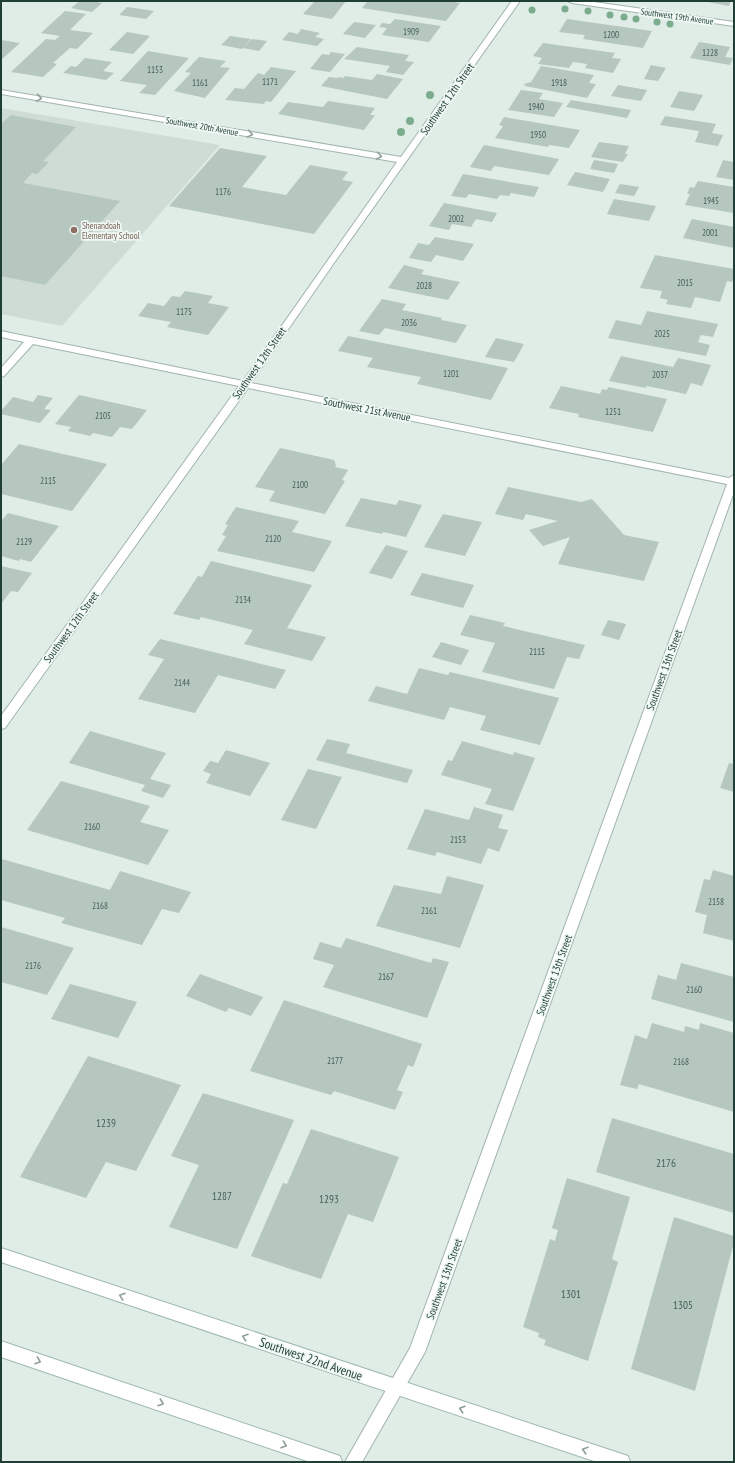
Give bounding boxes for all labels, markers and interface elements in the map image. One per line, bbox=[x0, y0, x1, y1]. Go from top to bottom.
street label: Southwest 19th Avenue bbox=[640, 5, 714, 27]
house number: 1909 bbox=[403, 26, 419, 37]
house number: 1200 bbox=[603, 29, 619, 40]
house number: 1228 bbox=[702, 47, 718, 58]
street label: Southwest 12th Street bbox=[417, 60, 477, 138]
house number: 1153 bbox=[147, 64, 163, 75]
house number: 1171 bbox=[262, 76, 278, 87]
house number: 1161 bbox=[192, 77, 208, 88]
house number: 1918 bbox=[551, 77, 567, 88]
one-way arrow bbox=[36, 93, 43, 102]
house number: 1940 bbox=[528, 101, 544, 112]
street label: Southwest 20th Avenue bbox=[165, 114, 239, 138]
one-way arrow bbox=[247, 129, 253, 138]
house number: 1950 bbox=[530, 129, 546, 140]
one-way arrow bbox=[375, 151, 382, 160]
house number: 1176 bbox=[215, 186, 231, 197]
house number: 1945 bbox=[703, 195, 719, 206]
house number: 2002 bbox=[448, 213, 464, 224]
place label: Shenandoah Elementary School bbox=[82, 220, 141, 241]
marker: Shenandoah Elementary School bbox=[69, 225, 79, 235]
house number: 2001 bbox=[702, 227, 718, 238]
house number: 2015 bbox=[677, 277, 693, 288]
house number: 2028 bbox=[416, 280, 432, 291]
house number: 1175 bbox=[176, 306, 192, 317]
house number: 2036 bbox=[401, 317, 417, 328]
street label: Southwest 12th Street bbox=[229, 324, 289, 402]
house number: 2025 bbox=[654, 328, 670, 339]
house number: 1201 bbox=[443, 368, 459, 379]
house number: 2037 bbox=[652, 369, 668, 380]
street label: Southwest 21st Avenue bbox=[322, 394, 412, 424]
house number: 1251 bbox=[605, 406, 621, 417]
house number: 2105 bbox=[95, 410, 111, 421]
house number: 2115 bbox=[40, 475, 56, 486]
house number: 2100 bbox=[292, 479, 308, 490]
house number: 2120 bbox=[265, 533, 281, 544]
house number: 2129 bbox=[16, 536, 32, 547]
street label: Southwest 12th Street bbox=[40, 589, 102, 665]
house number: 2134 bbox=[235, 594, 251, 605]
street label: Southwest 13th Street bbox=[643, 628, 685, 712]
house number: 2115 bbox=[529, 646, 545, 657]
house number: 2144 bbox=[174, 677, 190, 688]
house number: 2160 bbox=[84, 821, 100, 832]
house number: 2153 bbox=[450, 834, 466, 845]
house number: 2158 bbox=[708, 896, 724, 907]
house number: 2168 bbox=[92, 900, 108, 911]
house number: 2161 bbox=[421, 905, 437, 916]
street label: Southwest 13th Street bbox=[533, 933, 575, 1017]
house number: 2176 bbox=[25, 960, 41, 971]
house number: 2167 bbox=[378, 971, 394, 982]
house number: 2160 bbox=[686, 984, 702, 995]
house number: 2177 bbox=[327, 1055, 343, 1066]
house number: 2168 bbox=[673, 1056, 689, 1067]
house number: 1239 bbox=[96, 1116, 116, 1130]
house number: 2176 bbox=[656, 1156, 676, 1170]
house number: 1287 bbox=[212, 1189, 232, 1203]
house number: 1293 bbox=[319, 1192, 339, 1206]
street label: Southwest 13th Street bbox=[423, 1237, 465, 1321]
house number: 1301 bbox=[561, 1287, 581, 1301]
one-way arrow bbox=[119, 1292, 126, 1300]
house number: 1305 bbox=[673, 1298, 693, 1312]
one-way arrow bbox=[242, 1333, 249, 1342]
street label: Southwest 22nd Avenue bbox=[257, 1333, 365, 1385]
one-way arrow bbox=[34, 1356, 41, 1365]
one-way arrow bbox=[157, 1398, 164, 1407]
one-way arrow bbox=[458, 1405, 465, 1414]
one-way arrow bbox=[280, 1440, 287, 1449]
one-way arrow bbox=[582, 1446, 589, 1455]

